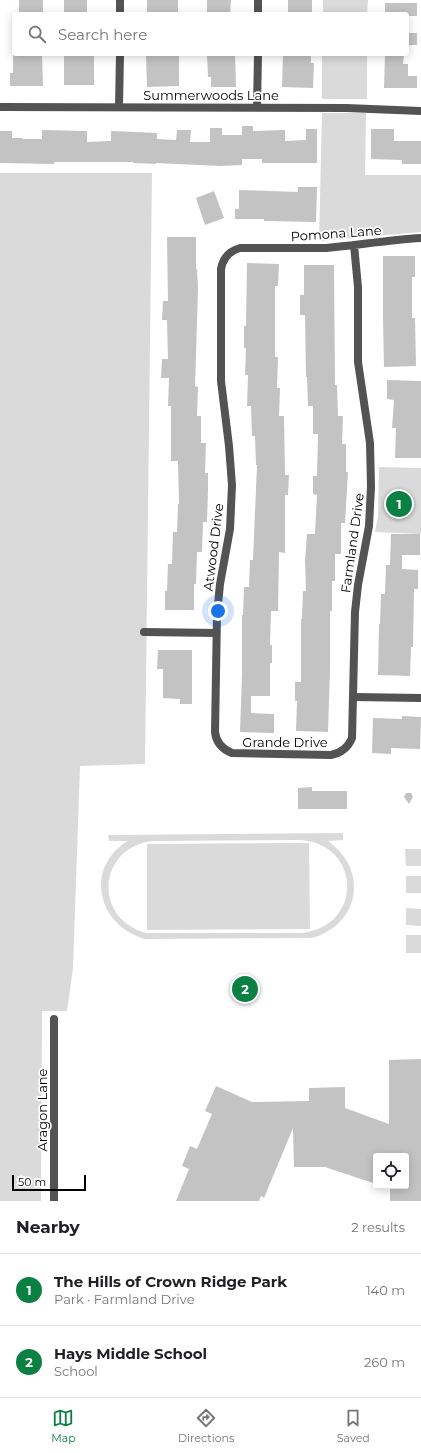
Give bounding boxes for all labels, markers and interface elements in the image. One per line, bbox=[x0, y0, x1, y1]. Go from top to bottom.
search box bbox=[12, 12, 409, 56]
icon: search bbox=[26, 23, 48, 45]
text: Search here bbox=[58, 25, 147, 44]
street label: Summerwoods Lane bbox=[143, 87, 279, 103]
street label: Pomona Lane bbox=[290, 222, 382, 244]
pin: 1 bbox=[386, 489, 412, 519]
street label: Farmland Drive bbox=[337, 492, 367, 594]
street label: Atwood Drive bbox=[200, 502, 226, 592]
your location bbox=[208, 601, 228, 621]
street label: Grande Drive bbox=[242, 734, 328, 750]
pin: 2 bbox=[232, 974, 258, 1004]
street label: Aragon Lane bbox=[34, 1068, 50, 1151]
map controls bbox=[373, 1153, 409, 1189]
button: locate bbox=[373, 1153, 409, 1189]
scale bar bbox=[12, 1173, 86, 1192]
text: 50 m bbox=[18, 1175, 46, 1189]
text: Nearby bbox=[16, 1217, 80, 1237]
text: 2 results bbox=[351, 1219, 405, 1235]
text: The Hills of Crown Ridge Park bbox=[54, 1272, 287, 1291]
text: 1 bbox=[26, 1282, 32, 1298]
text: 140 m bbox=[366, 1282, 405, 1298]
text: Park · Farmland Drive bbox=[54, 1291, 195, 1307]
text: Hays Middle School bbox=[54, 1344, 207, 1363]
text: 2 bbox=[25, 1354, 33, 1370]
text: 260 m bbox=[364, 1354, 405, 1370]
text: School bbox=[54, 1363, 98, 1379]
tab: Map bbox=[51, 1407, 76, 1445]
tab: Directions bbox=[178, 1407, 234, 1445]
tab: Saved bbox=[337, 1407, 370, 1445]

